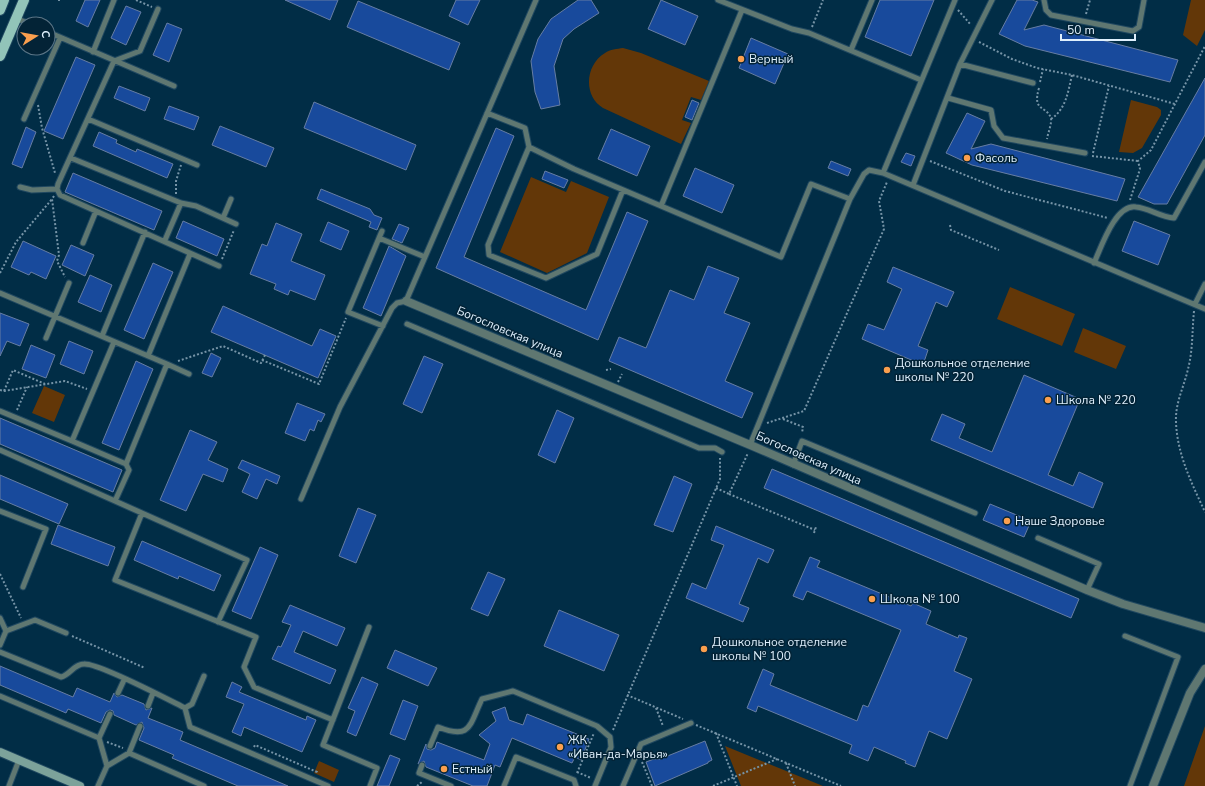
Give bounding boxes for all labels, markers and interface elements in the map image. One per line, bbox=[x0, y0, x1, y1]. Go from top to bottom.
north arrow bbox=[16, 16, 56, 56]
scale bar bbox=[1061, 16, 1135, 42]
text: 50 m bbox=[1067, 22, 1095, 38]
text: С bbox=[37, 29, 54, 40]
place label: Верный bbox=[749, 51, 794, 67]
marker: Верный bbox=[736, 54, 746, 64]
place label: Фасоль bbox=[975, 150, 1017, 166]
marker: Фасоль bbox=[962, 153, 972, 163]
street label: Богословская улица bbox=[454, 302, 566, 362]
place label: Дошкольное отделение школы № 220 bbox=[895, 355, 1030, 385]
marker: Дошкольное отделение школы № 220 bbox=[882, 365, 892, 375]
place label: Школа № 220 bbox=[1056, 392, 1136, 408]
marker: Школа № 220 bbox=[1043, 395, 1053, 405]
street label: Богословская улица bbox=[754, 427, 864, 489]
place label: Наше Здоровье bbox=[1015, 513, 1105, 529]
marker: Наше Здоровье bbox=[1002, 516, 1012, 526]
place label: Школа № 100 bbox=[880, 591, 960, 607]
marker: Школа № 100 bbox=[867, 594, 877, 604]
place label: Дошкольное отделение школы № 100 bbox=[712, 634, 847, 664]
marker: Дошкольное отделение школы № 100 bbox=[699, 644, 709, 654]
place label: ЖК «Иван-да-Марья» bbox=[568, 732, 668, 762]
marker: ЖК «Иван-да-Марья» bbox=[555, 742, 565, 752]
place label: Естный bbox=[452, 761, 493, 777]
marker: Естный bbox=[439, 764, 449, 774]

